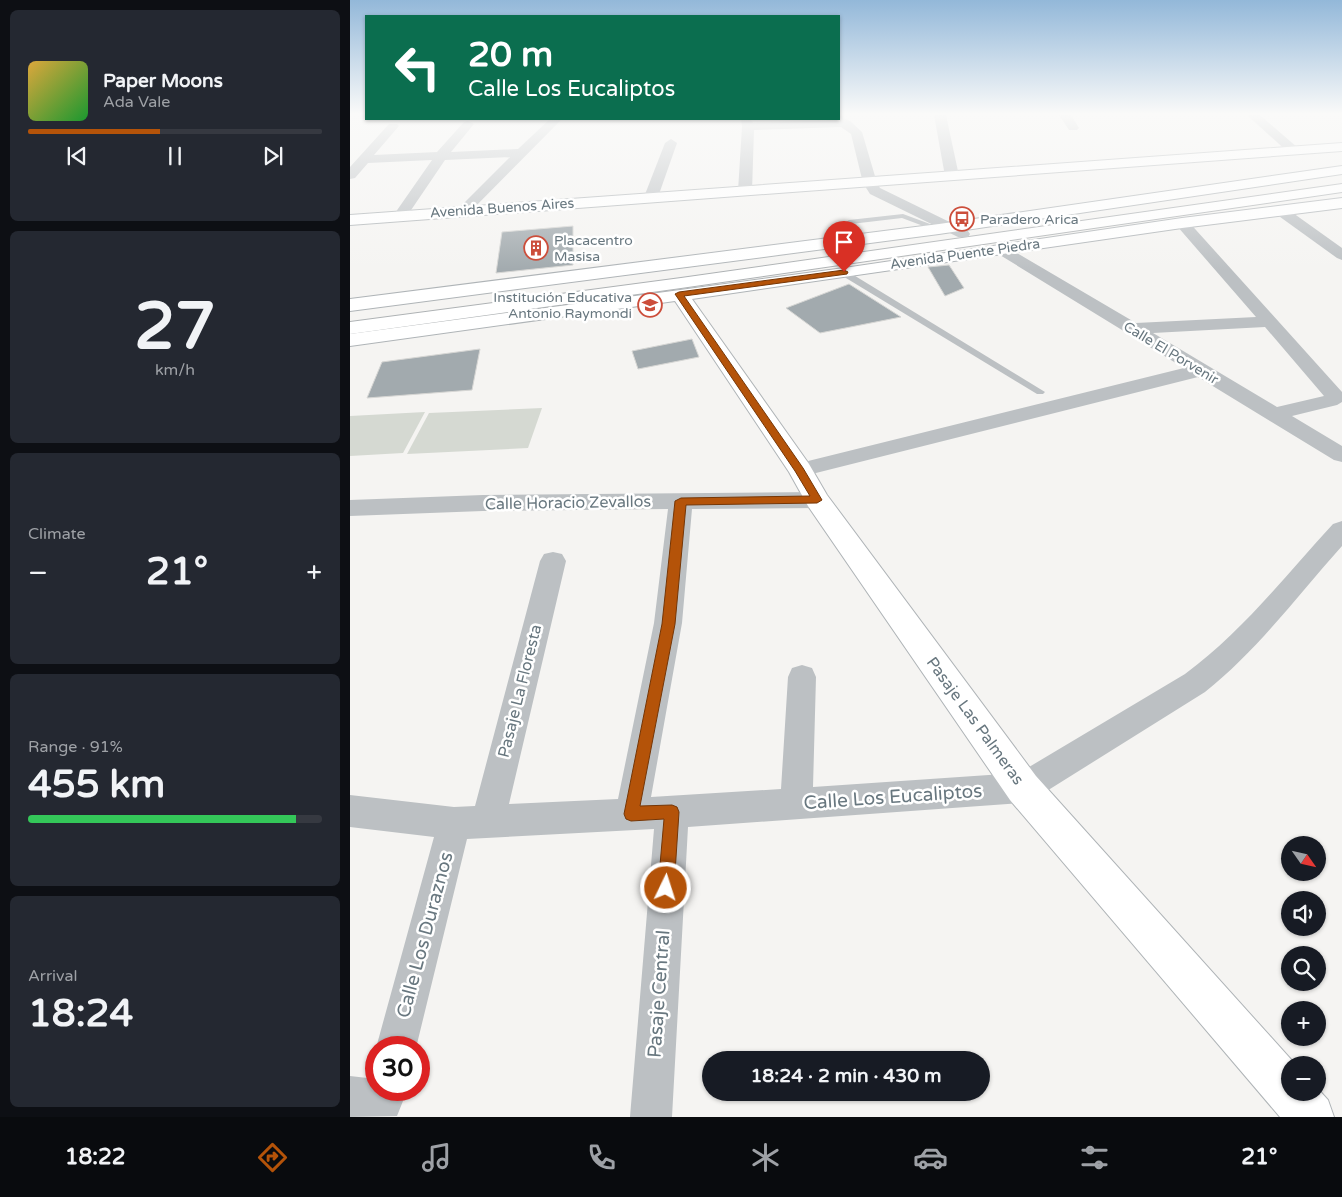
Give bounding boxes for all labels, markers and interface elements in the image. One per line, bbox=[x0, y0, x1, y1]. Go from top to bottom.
text: 20 m bbox=[468, 34, 553, 76]
icon: left bbox=[385, 35, 450, 100]
text: Paper Moons bbox=[103, 70, 223, 92]
text: Calle Los Eucaliptos bbox=[468, 76, 675, 102]
text: Ada Vale bbox=[103, 92, 170, 112]
icon: previous bbox=[63, 142, 91, 170]
icon: pause bbox=[161, 142, 189, 170]
icon: next bbox=[259, 142, 287, 170]
street label: Avenida Buenos Aires bbox=[429, 194, 575, 222]
bus stop icon: Paradero Arica bbox=[949, 206, 975, 232]
place label: Paradero Arica bbox=[980, 211, 1079, 228]
pin bbox=[823, 221, 865, 272]
icon: arrive bbox=[830, 228, 858, 256]
place label: Placacentro Masisa bbox=[554, 232, 633, 265]
building icon: Placacentro Masisa bbox=[523, 235, 549, 261]
street label: Avenida Puente Piedra bbox=[889, 235, 1041, 273]
text: 27 bbox=[134, 288, 216, 367]
place label: Institución Educativa Antonio Raymondi bbox=[493, 289, 632, 322]
school or university icon: Institución Educativa Antonio Raymondi bbox=[637, 292, 663, 318]
street label: Calle El Porvenir bbox=[1120, 318, 1222, 388]
text: km/h bbox=[155, 360, 195, 380]
street label: Calle Horacio Zevallos bbox=[485, 492, 651, 514]
text: Climate bbox=[28, 524, 86, 544]
text: 21° bbox=[146, 549, 208, 595]
text: − bbox=[28, 556, 48, 590]
text: + bbox=[306, 556, 322, 590]
street label: Pasaje La Floresta bbox=[494, 622, 546, 760]
street label: Pasaje Las Palmeras bbox=[922, 653, 1028, 789]
text: Range · 91% bbox=[28, 737, 123, 757]
text: 455 km bbox=[28, 762, 165, 808]
street label: Calle Los Eucaliptos bbox=[803, 780, 983, 814]
north arrow bbox=[1281, 836, 1326, 881]
map controls bbox=[1281, 836, 1326, 1101]
street label: Calle Los Duraznos bbox=[392, 850, 458, 1020]
position arrow bbox=[639, 861, 691, 913]
button: sound bbox=[1281, 891, 1326, 936]
street label: Pasaje Central bbox=[644, 929, 674, 1059]
button: search bbox=[1281, 946, 1326, 991]
text: Arrival bbox=[28, 966, 77, 986]
text: 18:24 bbox=[28, 991, 133, 1037]
button: + bbox=[1281, 1001, 1326, 1046]
speed limit sign: 30 bbox=[365, 1036, 430, 1101]
button: − bbox=[1281, 1056, 1326, 1101]
text: 18:24 · 2 min · 430 m bbox=[750, 1065, 942, 1087]
icon: directions bbox=[255, 1140, 290, 1175]
icon: music bbox=[419, 1140, 454, 1175]
icon: phone bbox=[584, 1140, 619, 1175]
icon: climate bbox=[748, 1140, 783, 1175]
icon: car bbox=[913, 1140, 948, 1175]
icon: filters bbox=[1077, 1140, 1112, 1175]
text: 18:22 bbox=[65, 1144, 126, 1170]
text: 21° bbox=[1241, 1144, 1277, 1170]

